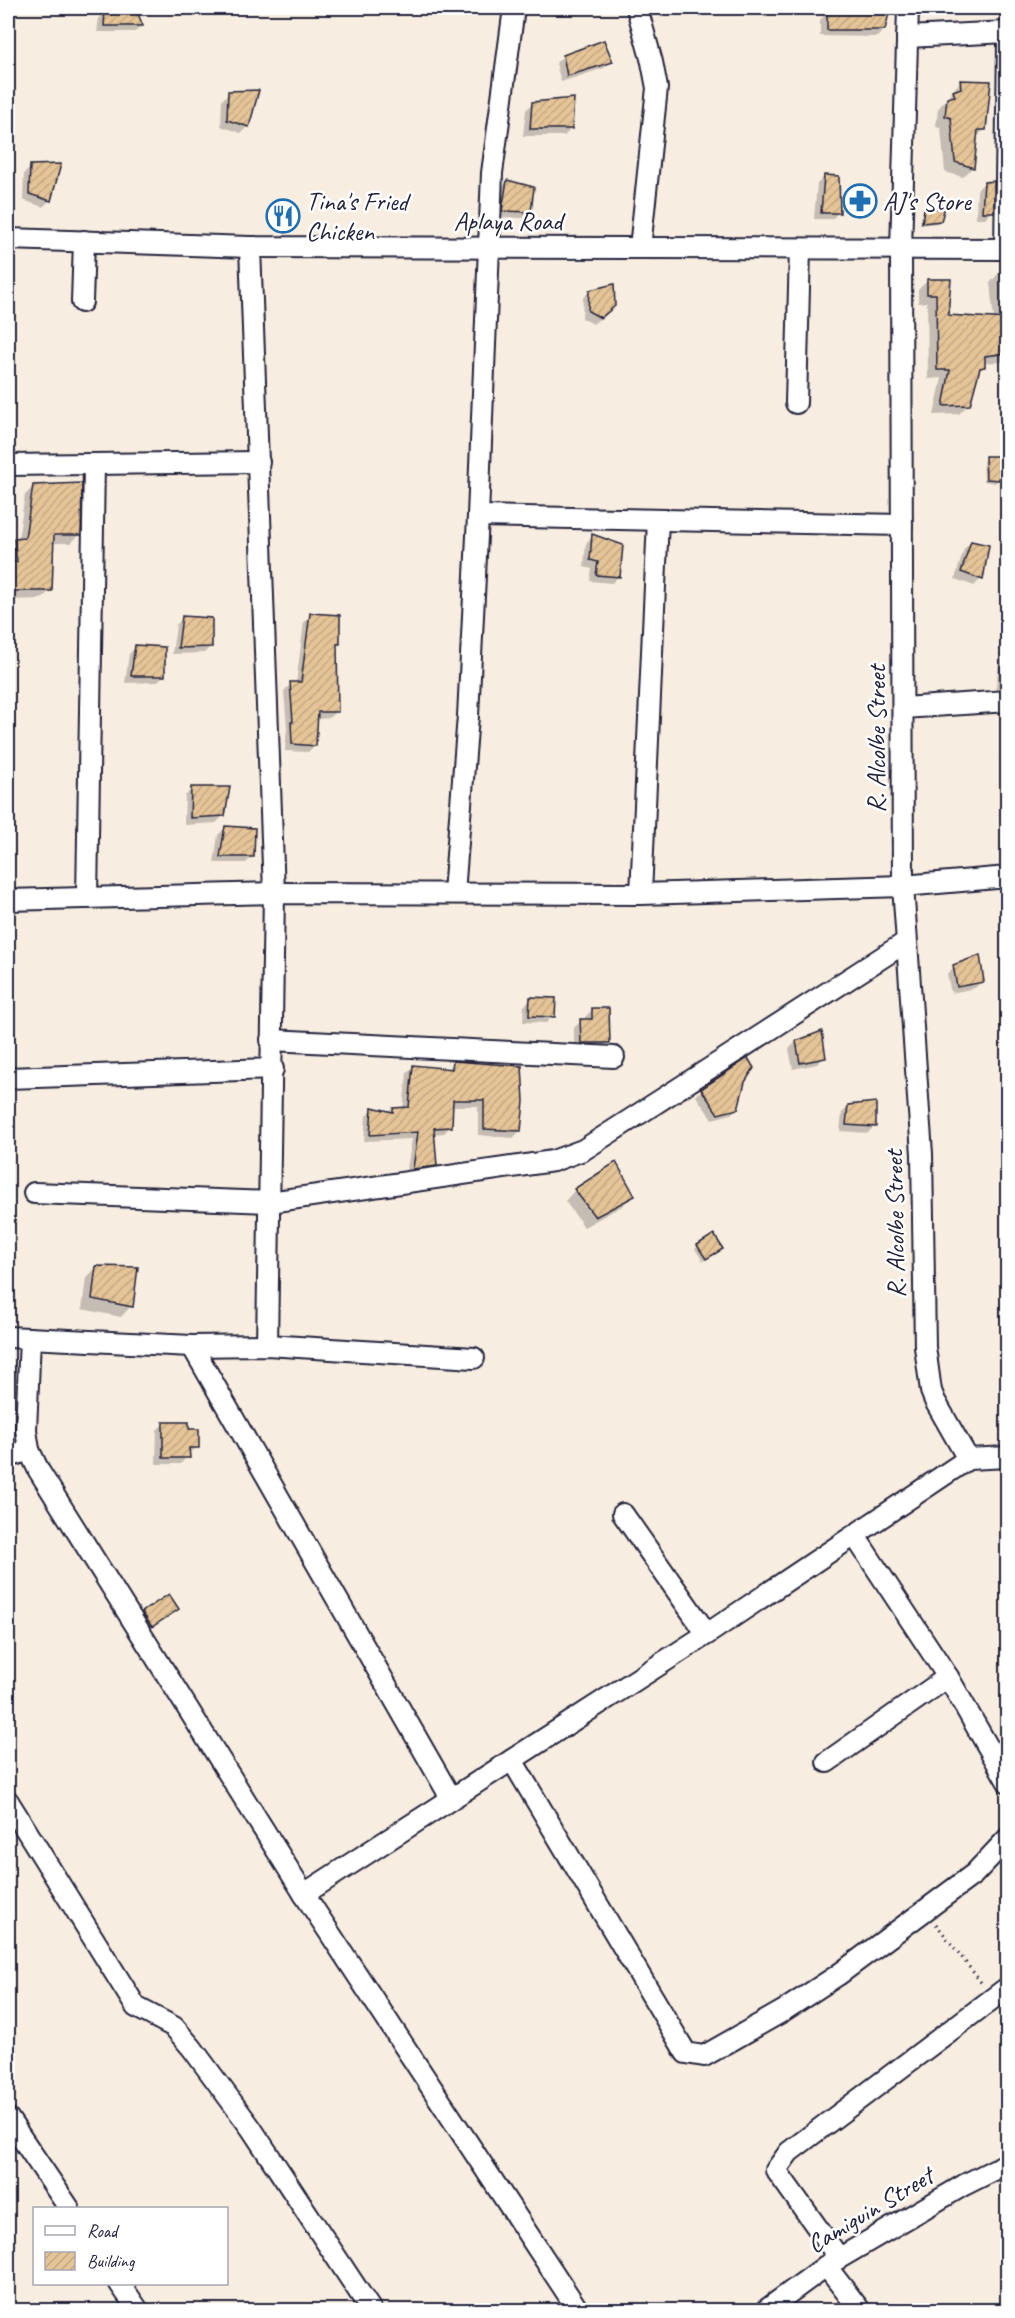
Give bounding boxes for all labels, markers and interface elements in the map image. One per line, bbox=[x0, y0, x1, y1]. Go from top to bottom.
pharmacy icon: AJ's Store bbox=[842, 183, 878, 219]
place label: Tina's Fried Chicken bbox=[306, 185, 412, 248]
place label: AJ's Store bbox=[883, 185, 972, 218]
restaurant icon: Tina's Fried Chicken bbox=[265, 198, 301, 234]
street label: Aplaya Road bbox=[454, 205, 566, 238]
street label: R. Alcolbe Street bbox=[860, 663, 893, 813]
street label: R. Alcolbe Street bbox=[877, 1147, 913, 1298]
street label: Camiguin Street bbox=[801, 2158, 942, 2261]
legend bbox=[33, 2207, 228, 2285]
text: Road bbox=[87, 2220, 120, 2242]
text: Building bbox=[87, 2250, 136, 2272]

